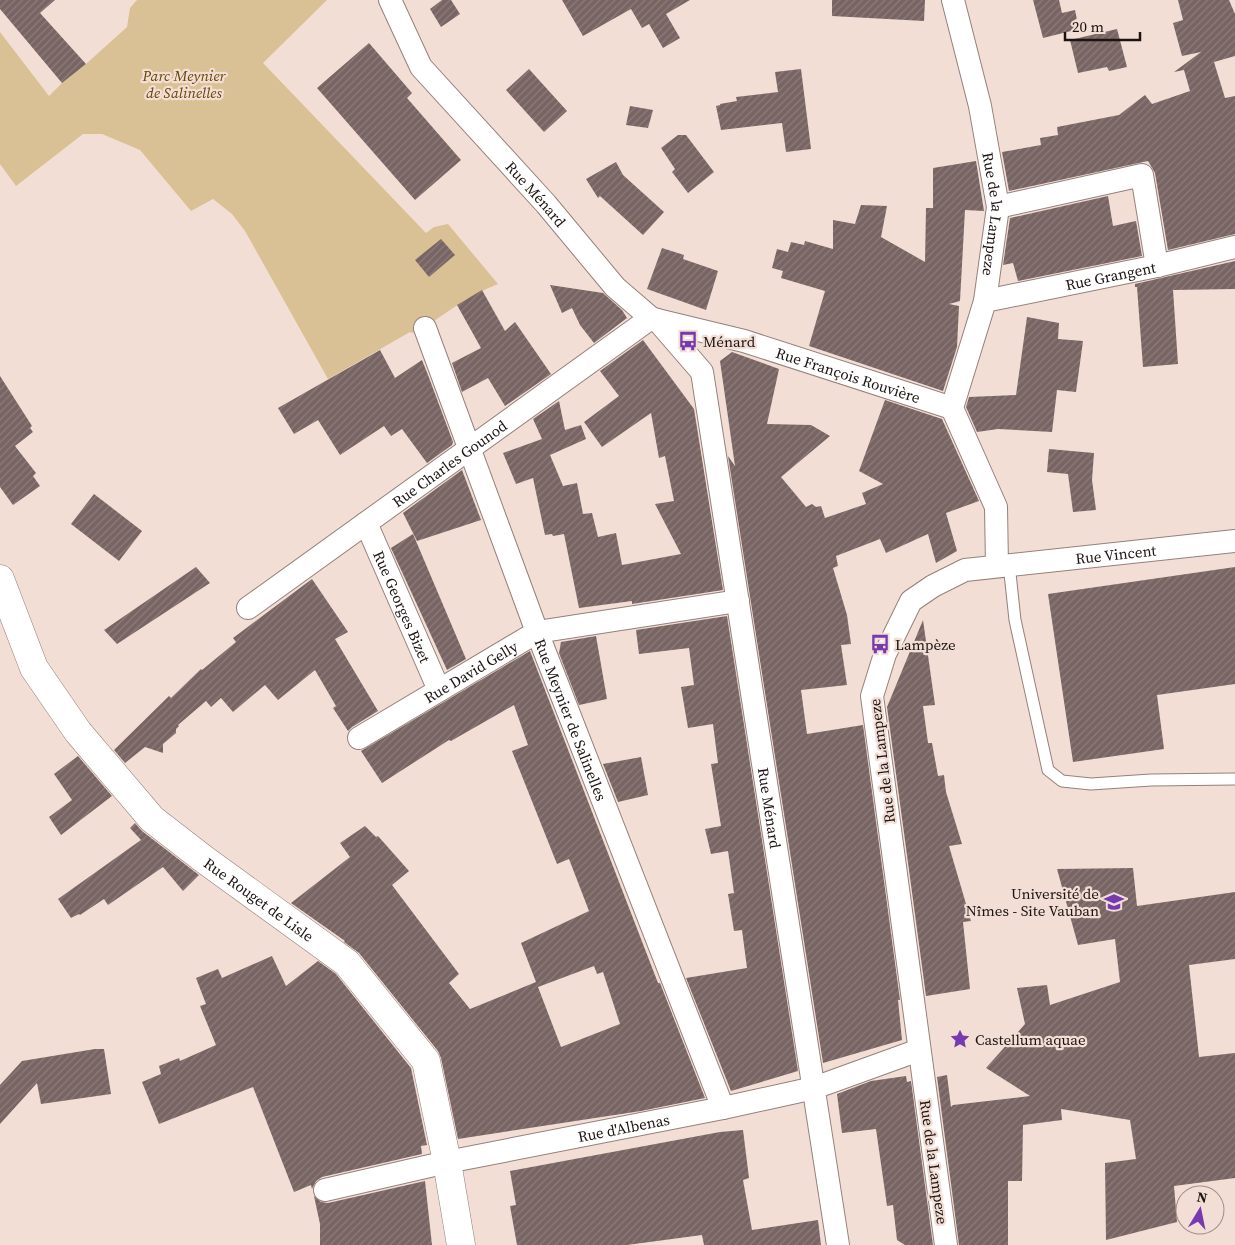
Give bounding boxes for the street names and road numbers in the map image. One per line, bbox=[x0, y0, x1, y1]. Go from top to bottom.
street label: Rue de la Lampeze bbox=[978, 150, 1009, 278]
street label: Rue Ménard bbox=[501, 156, 571, 231]
street label: Rue Grangent bbox=[1063, 256, 1158, 295]
street label: Rue François Rouvière bbox=[773, 342, 923, 408]
street label: Rue Charles Gounod bbox=[388, 414, 511, 512]
street label: Rue Vincent bbox=[1074, 539, 1157, 569]
street label: Rue Georges Bizet bbox=[369, 547, 436, 666]
street label: Rue David Gelly bbox=[420, 635, 522, 708]
street label: Rue Meynier de Salinelles bbox=[530, 635, 612, 804]
street label: Rue de la Lampeze bbox=[864, 697, 900, 824]
street label: Rue Ménard bbox=[753, 766, 787, 850]
street label: Rue Rouget de Lisle bbox=[200, 852, 319, 946]
street label: Rue de la Lampeze bbox=[915, 1099, 953, 1226]
street label: Rue d'Albenas bbox=[576, 1108, 671, 1147]

